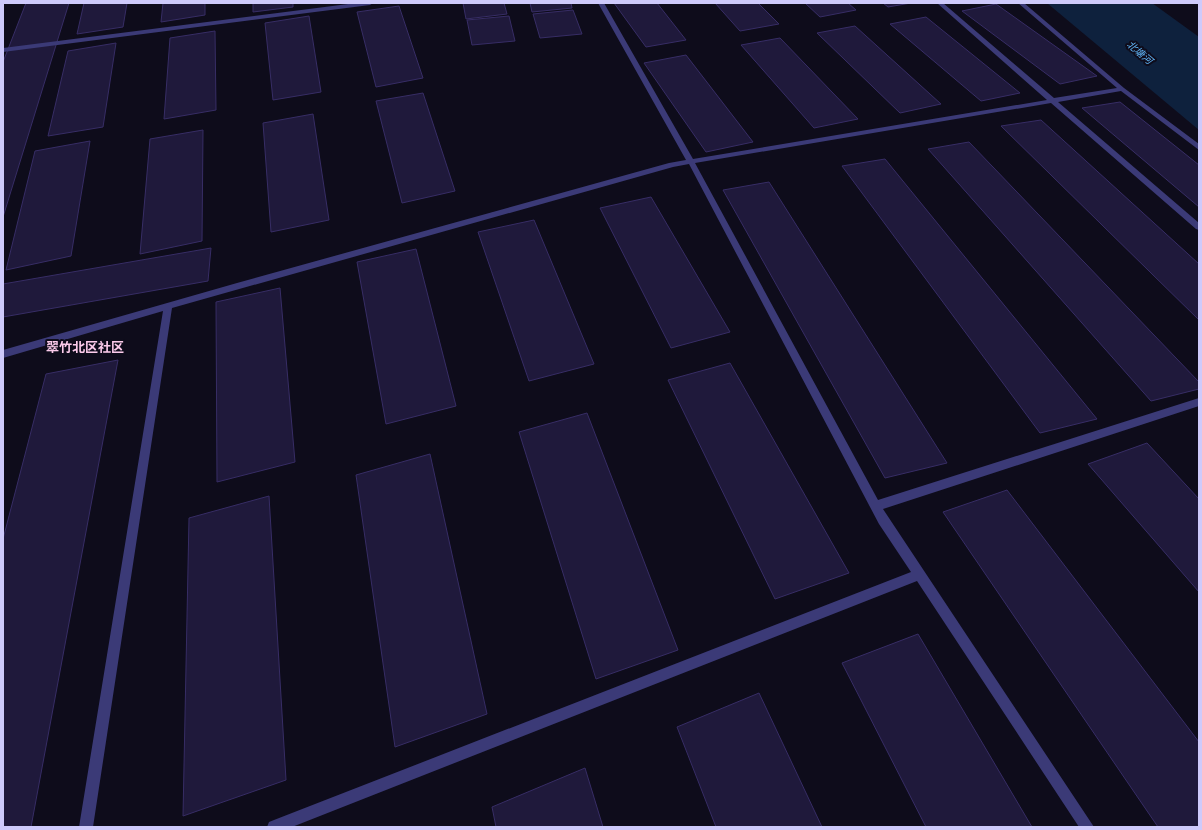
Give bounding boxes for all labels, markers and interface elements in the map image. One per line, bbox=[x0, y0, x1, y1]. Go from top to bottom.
water label: 北塘河 bbox=[1124, 38, 1157, 68]
district label: 翠竹北区社区 bbox=[46, 339, 124, 356]

